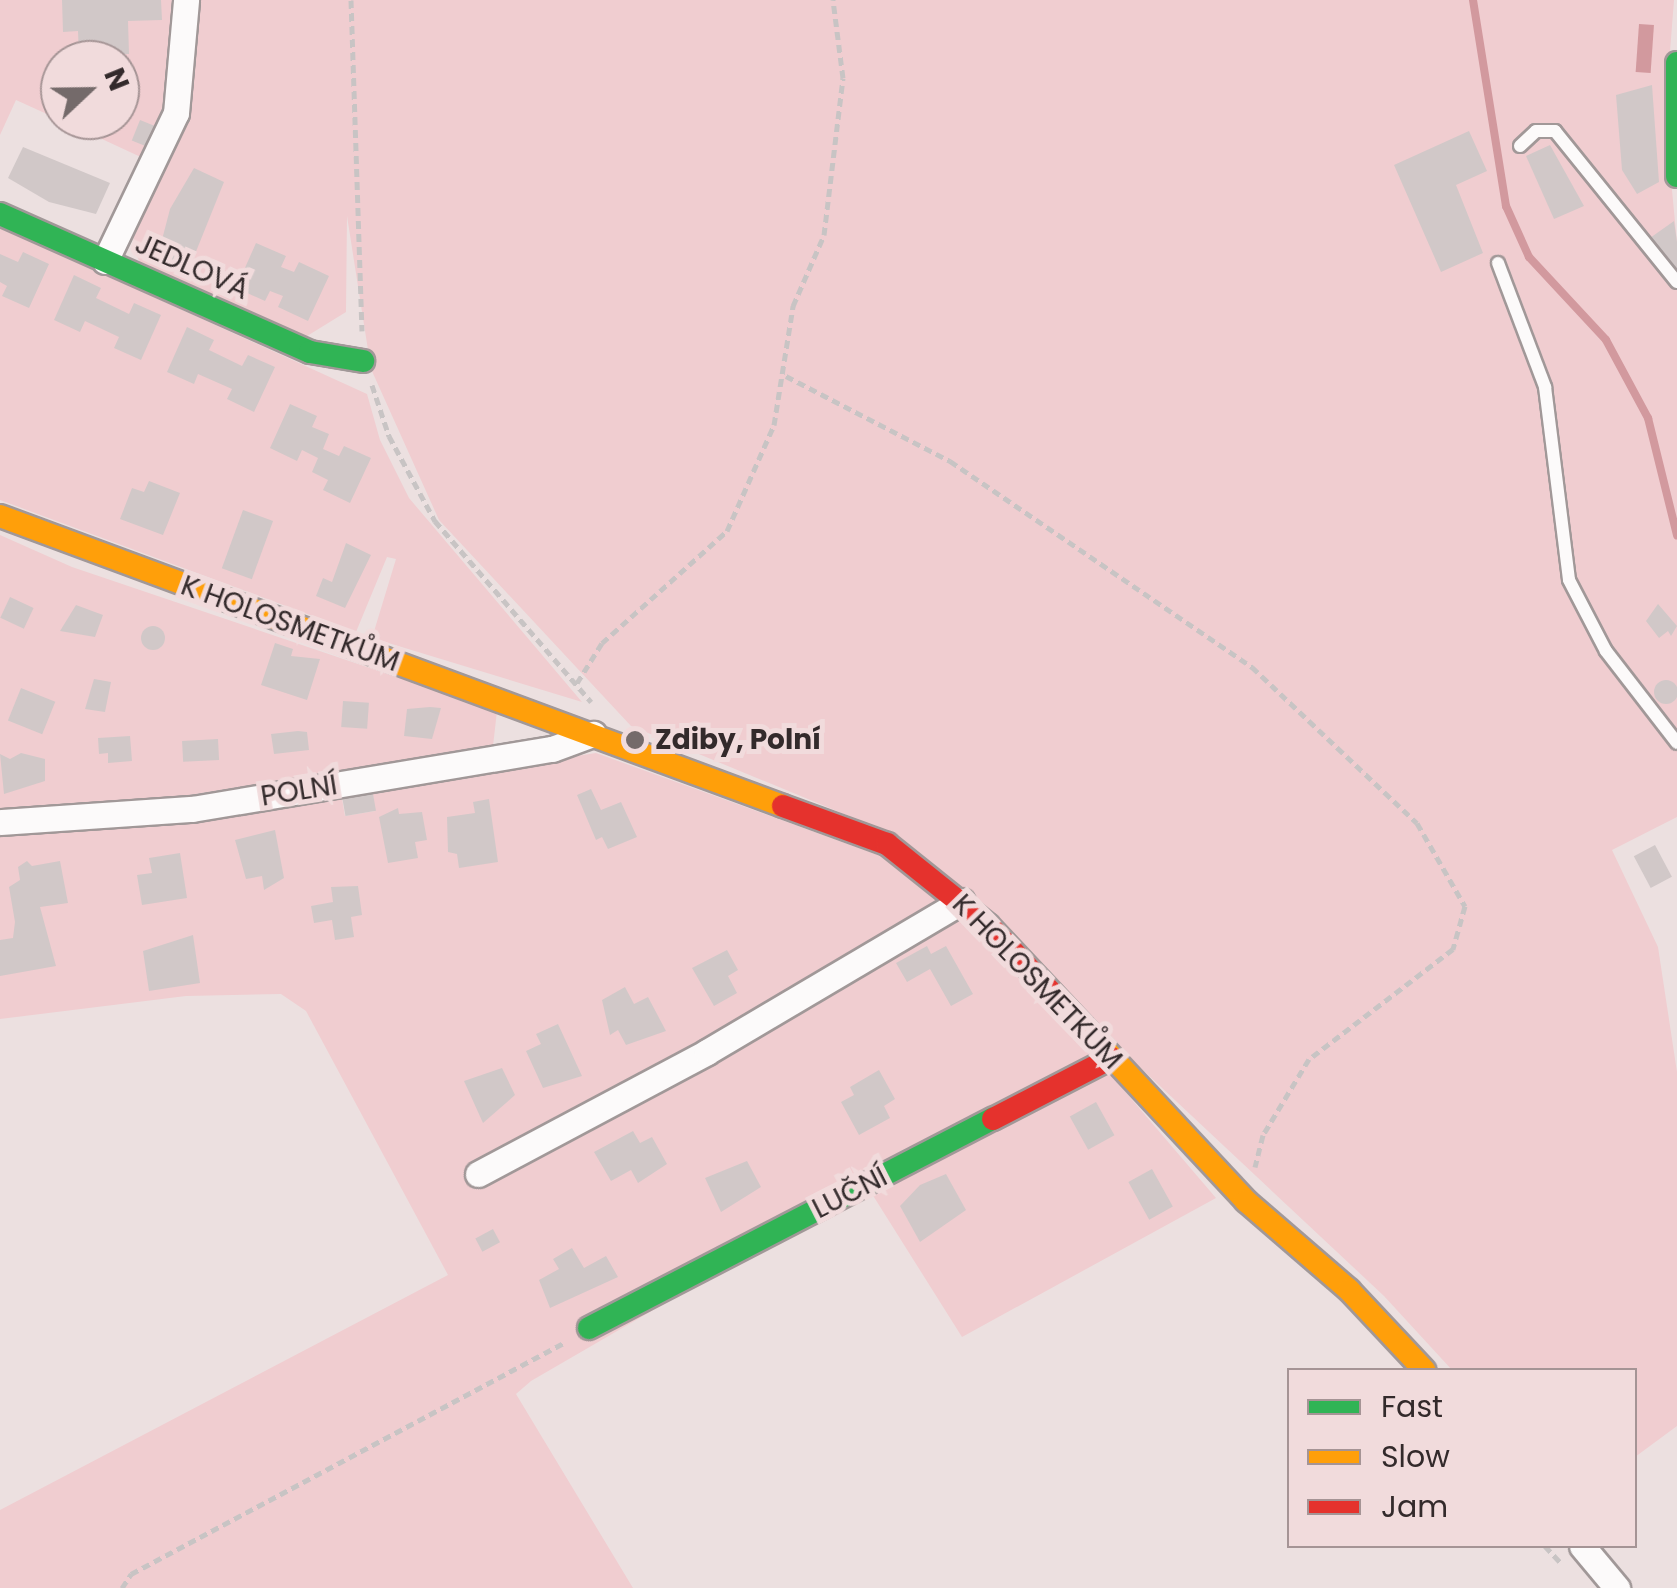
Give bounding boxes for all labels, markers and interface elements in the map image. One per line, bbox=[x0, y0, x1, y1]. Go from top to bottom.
north arrow bbox=[40, 40, 140, 140]
text: N bbox=[94, 62, 138, 96]
street label: JEDLOVÁ bbox=[130, 227, 254, 307]
street label: K HOLOSMETKŮM bbox=[176, 569, 404, 679]
place label: Zdiby, Polní bbox=[655, 723, 821, 757]
marker: Zdiby, Polní bbox=[624, 729, 646, 751]
street label: POLNÍ bbox=[258, 768, 340, 814]
street label: K HOLOSMETKŮM bbox=[945, 888, 1129, 1076]
street label: LUČNÍ bbox=[807, 1160, 893, 1226]
legend bbox=[1287, 1368, 1637, 1548]
text: Fast bbox=[1381, 1385, 1443, 1428]
text: Slow bbox=[1381, 1435, 1450, 1478]
text: Jam bbox=[1381, 1485, 1448, 1528]

